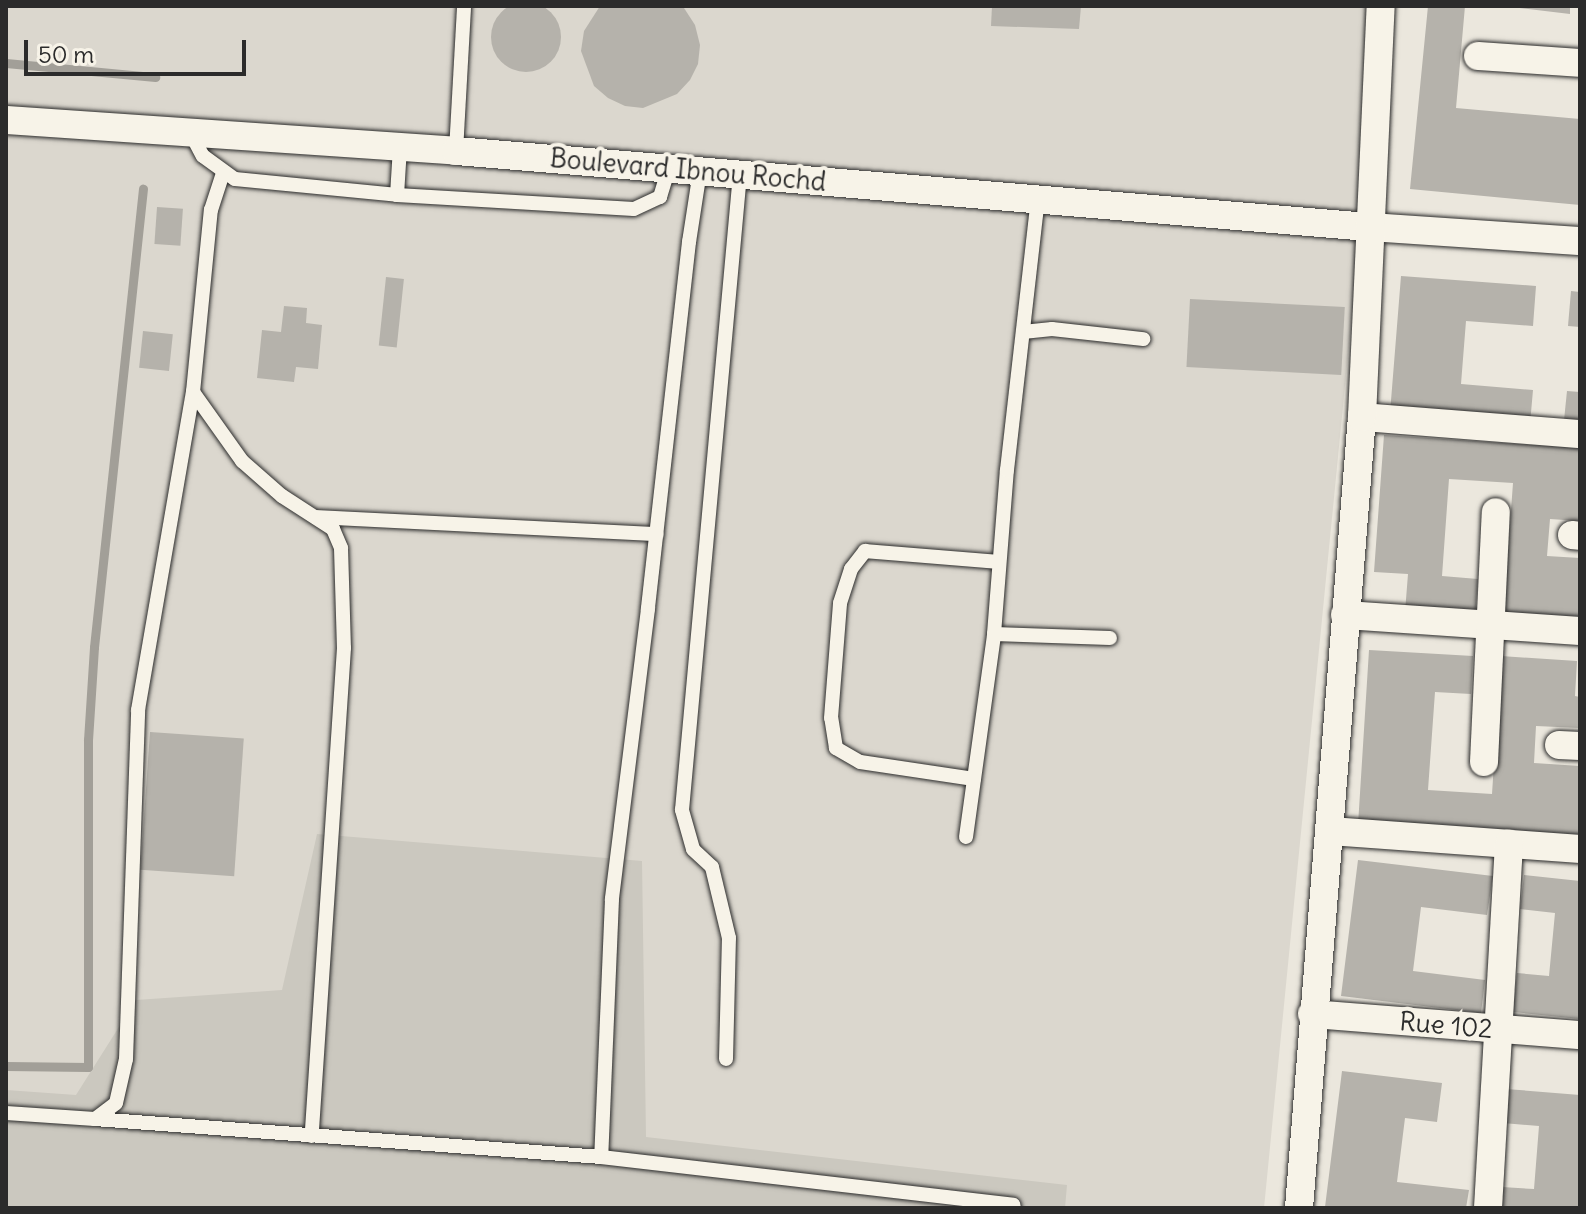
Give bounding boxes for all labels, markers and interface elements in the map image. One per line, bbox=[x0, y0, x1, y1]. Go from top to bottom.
scale bar bbox=[28, 24, 250, 74]
text: 50 m bbox=[38, 39, 94, 69]
street label: Boulevard Ibnou Rochd bbox=[549, 142, 827, 198]
street label: Rue 102 bbox=[1398, 1005, 1494, 1045]

